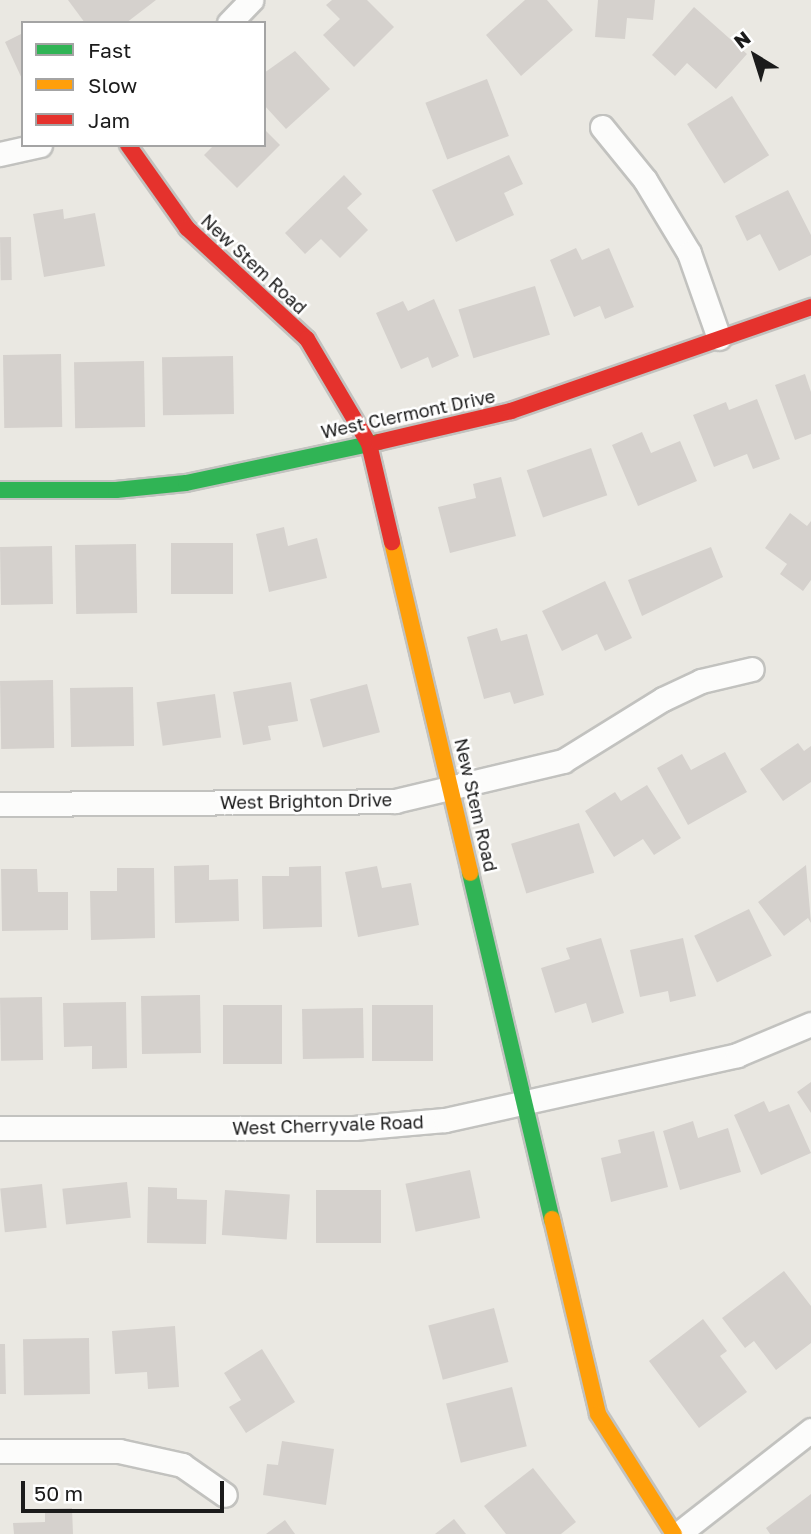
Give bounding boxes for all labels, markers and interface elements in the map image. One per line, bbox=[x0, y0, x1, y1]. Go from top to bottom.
legend bbox=[21, 21, 266, 147]
north arrow bbox=[720, 21, 790, 91]
text: N bbox=[729, 26, 755, 53]
text: Fast bbox=[88, 37, 131, 63]
text: Slow bbox=[88, 72, 137, 98]
text: Jam bbox=[88, 107, 130, 133]
street label: New Stem Road bbox=[197, 210, 311, 318]
street label: West Clermont Drive bbox=[319, 385, 497, 443]
street label: New Stem Road bbox=[450, 736, 502, 874]
street label: West Brighton Drive bbox=[220, 789, 392, 813]
street label: West Cherryvale Road bbox=[232, 1111, 424, 1139]
scale bar bbox=[24, 1468, 228, 1512]
text: 50 m bbox=[34, 1480, 83, 1506]

